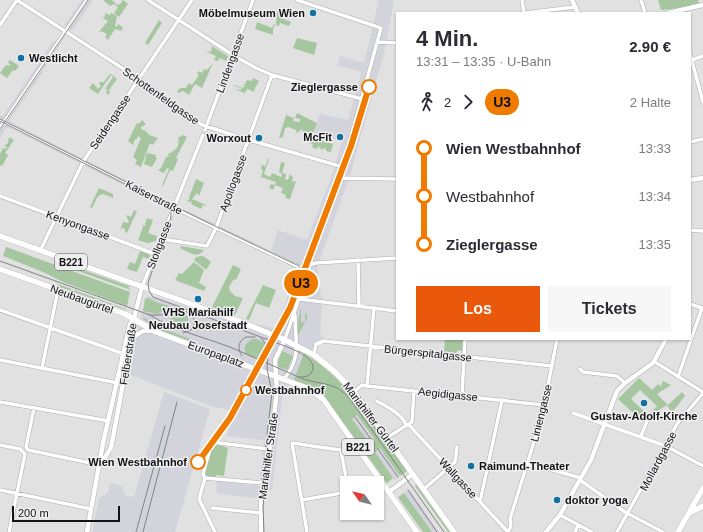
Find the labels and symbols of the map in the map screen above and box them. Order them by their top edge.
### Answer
place label: Möbelmuseum Wien [199,7,305,19]
marker: Möbelmuseum Wien [308,8,318,18]
street label: Lindengasse [214,32,246,94]
place label: Westlicht [29,52,78,64]
marker: Westlicht [16,53,26,63]
street label: Schottenfeldgasse [120,65,202,127]
marker: Zieglergasse [361,79,377,95]
place label: Zieglergasse [291,81,358,93]
street label: Seidengasse [87,92,133,152]
place label: McFit [303,131,332,143]
place label: Worxout [207,132,251,144]
marker: McFit [335,132,345,142]
marker: Worxout [254,133,264,143]
street label: Apollogasse [217,153,249,213]
street label: Kaiserstraße [123,177,185,217]
street label: Kenyongasse [45,208,111,242]
street label: Stollgasse [144,219,174,271]
road number: B221 [55,254,87,270]
line badge: U3 [283,270,319,296]
street label: Neubaugürtel [49,282,115,316]
marker: VHS Mariahilf Neubau Josefstadt [193,294,203,304]
place label: VHS Mariahilf Neubau Josefstadt [149,306,248,331]
street label: Felberstraße [117,322,139,386]
street label: Europaplatz [186,338,246,370]
street label: Bürgerspitalgasse [384,342,472,364]
street label: Mariahilfer Gürtel [341,380,401,454]
street label: Liniengasse [528,383,554,443]
marker: Westbahnhof [240,384,252,396]
place label: Westbahnhof [255,384,325,396]
street label: Aegidigasse [418,385,478,403]
marker: Gustav-Adolf-Kirche [639,398,649,408]
place label: Gustav-Adolf-Kirche [591,410,697,422]
street label: Mariahilfer Straße [256,412,280,500]
street label: Mollardgasse [637,429,679,493]
road number: B221 [342,439,374,455]
marker: Wien Westbahnhof [190,454,206,470]
street label: Wallgasse [436,455,480,501]
place label: Wien Westbahnhof [88,456,187,468]
place label: Raimund-Theater [479,460,570,472]
marker: Raimund-Theater [466,461,476,471]
north arrow [340,476,384,520]
place label: doktor yoga [565,494,629,506]
marker: doktor yoga [552,495,562,505]
scale bar [12,504,120,523]

